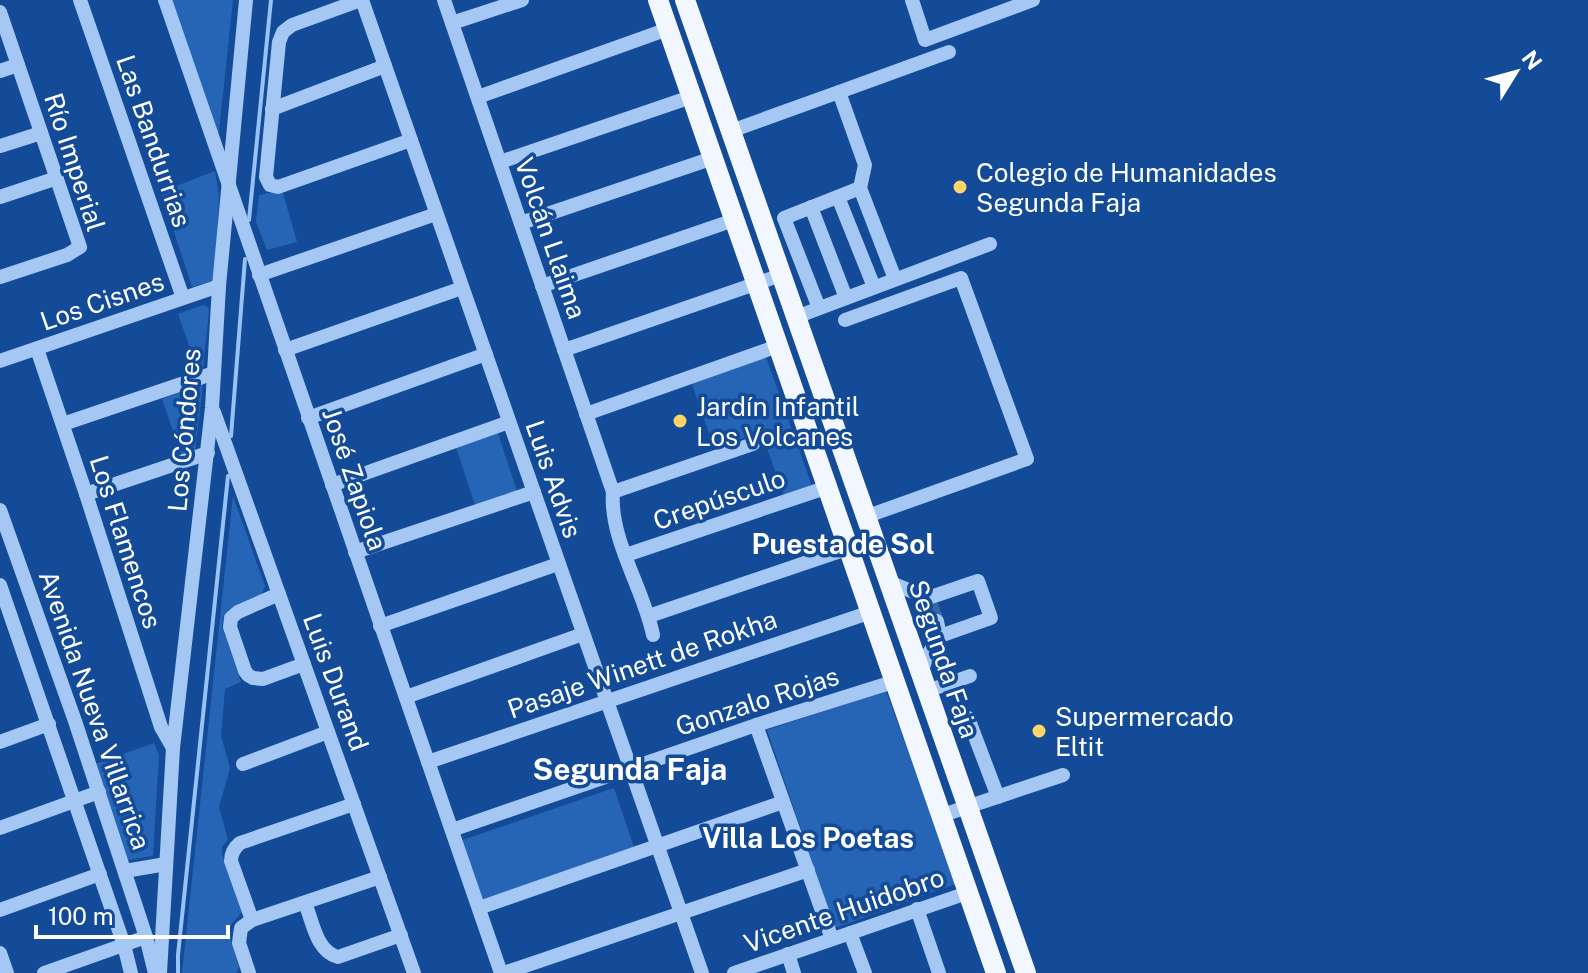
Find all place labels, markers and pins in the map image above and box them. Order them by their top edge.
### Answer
place label: Colegio de Humanidades Segunda Faja [976,157,1277,218]
marker: Colegio de Humanidades Segunda Faja [951,178,969,196]
place label: Jardín Infantil Los Volcanes [696,391,860,452]
marker: Jardín Infantil Los Volcanes [671,412,689,430]
place label: Supermercado Eltit [1055,701,1234,762]
marker: Supermercado Eltit [1030,722,1048,740]

